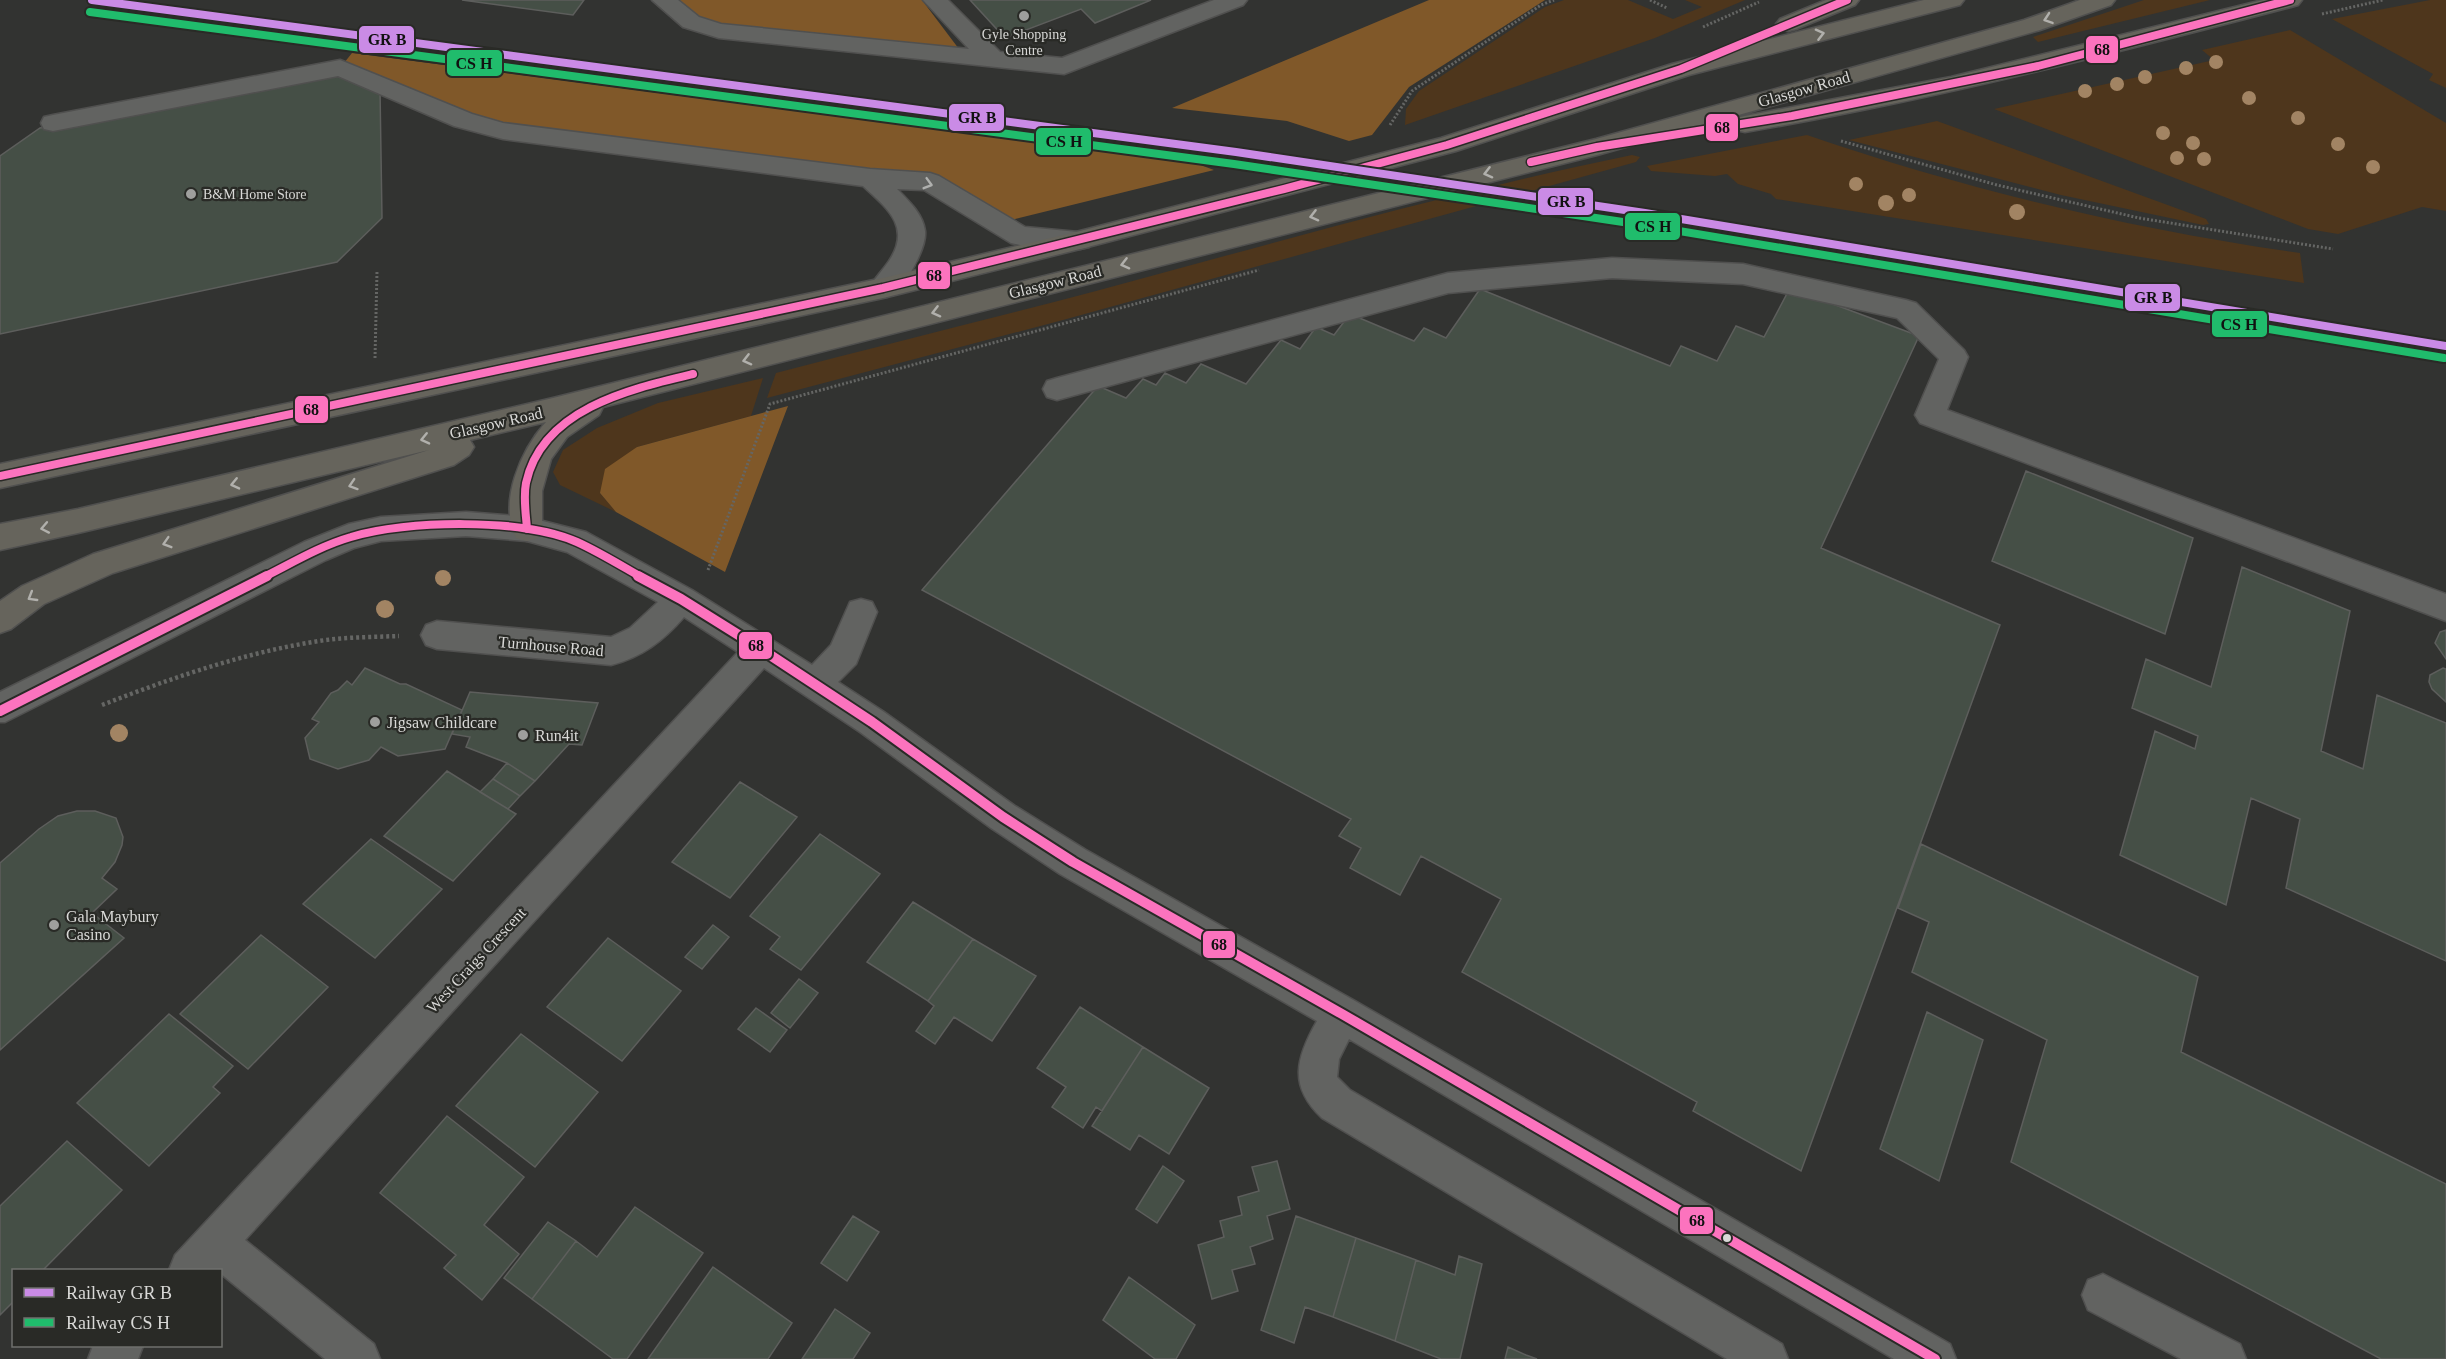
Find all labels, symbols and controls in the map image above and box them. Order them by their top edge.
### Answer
marker: Gyle Shopping Centre [1017,9,1031,23]
one-way arrow [2043,12,2054,25]
line badge: GR B [358,25,415,54]
place label: Gyle Shopping Centre [982,27,1066,58]
one-way arrow [1814,28,1824,41]
text: GR B [368,31,407,48]
line badge: 68 [2085,35,2119,64]
text: 68 [2094,41,2110,58]
line badge: CS H [446,49,503,77]
text: CS H [456,55,493,72]
street label: Glasgow Road [1756,68,1852,111]
line badge: GR B [948,103,1005,132]
text: GR B [958,109,997,126]
line badge: 68 [1705,113,1739,142]
text: 68 [1714,119,1730,136]
line badge: CS H [1035,127,1092,156]
text: CS H [1046,133,1083,150]
one-way arrow [1483,165,1493,178]
one-way arrow [922,177,933,189]
marker: B&M Home Store [184,187,198,201]
place label: B&M Home Store [203,187,306,202]
line badge: GR B [1537,187,1594,216]
text: GR B [1547,193,1586,210]
one-way arrow [1309,209,1319,222]
line badge: CS H [1624,212,1681,241]
text: CS H [1635,218,1672,235]
one-way arrow [1120,257,1130,270]
line badge: 68 [917,261,951,290]
street label: Glasgow Road [1007,262,1103,303]
text: 68 [926,267,942,284]
line badge: GR B [2124,283,2181,312]
text: GR B [2134,289,2173,306]
one-way arrow [931,305,941,318]
line badge: CS H [2211,310,2268,338]
text: CS H [2221,316,2258,333]
one-way arrow [742,353,752,366]
line badge: 68 [294,395,329,424]
text: 68 [303,401,319,418]
street label: Glasgow Road [448,404,544,443]
one-way arrow [420,432,430,445]
one-way arrow [230,477,240,490]
one-way arrow [348,478,359,491]
one-way arrow [40,521,50,534]
one-way arrow [162,536,173,548]
one-way arrow [28,590,38,602]
line badge: 68 [738,631,773,660]
street label: Turnhouse Road [498,633,604,659]
text: 68 [748,637,764,654]
place label: Jigsaw Childcare [387,714,497,732]
marker: Jigsaw Childcare [368,715,382,729]
place label: Run4it [535,727,579,744]
marker: Run4it [516,728,530,742]
street label: West Craigs Crescent [423,904,530,1017]
place label: Gala Maybury Casino [66,908,159,943]
marker: Gala Maybury Casino [47,918,61,932]
line badge: 68 [1202,930,1236,959]
text: 68 [1211,936,1227,953]
line badge: 68 [1679,1206,1714,1235]
text: 68 [1689,1212,1705,1229]
unlabelled marker [1721,1232,1733,1244]
legend [12,1269,222,1347]
text: Railway GR B [66,1283,172,1303]
text: Railway CS H [66,1313,170,1333]

